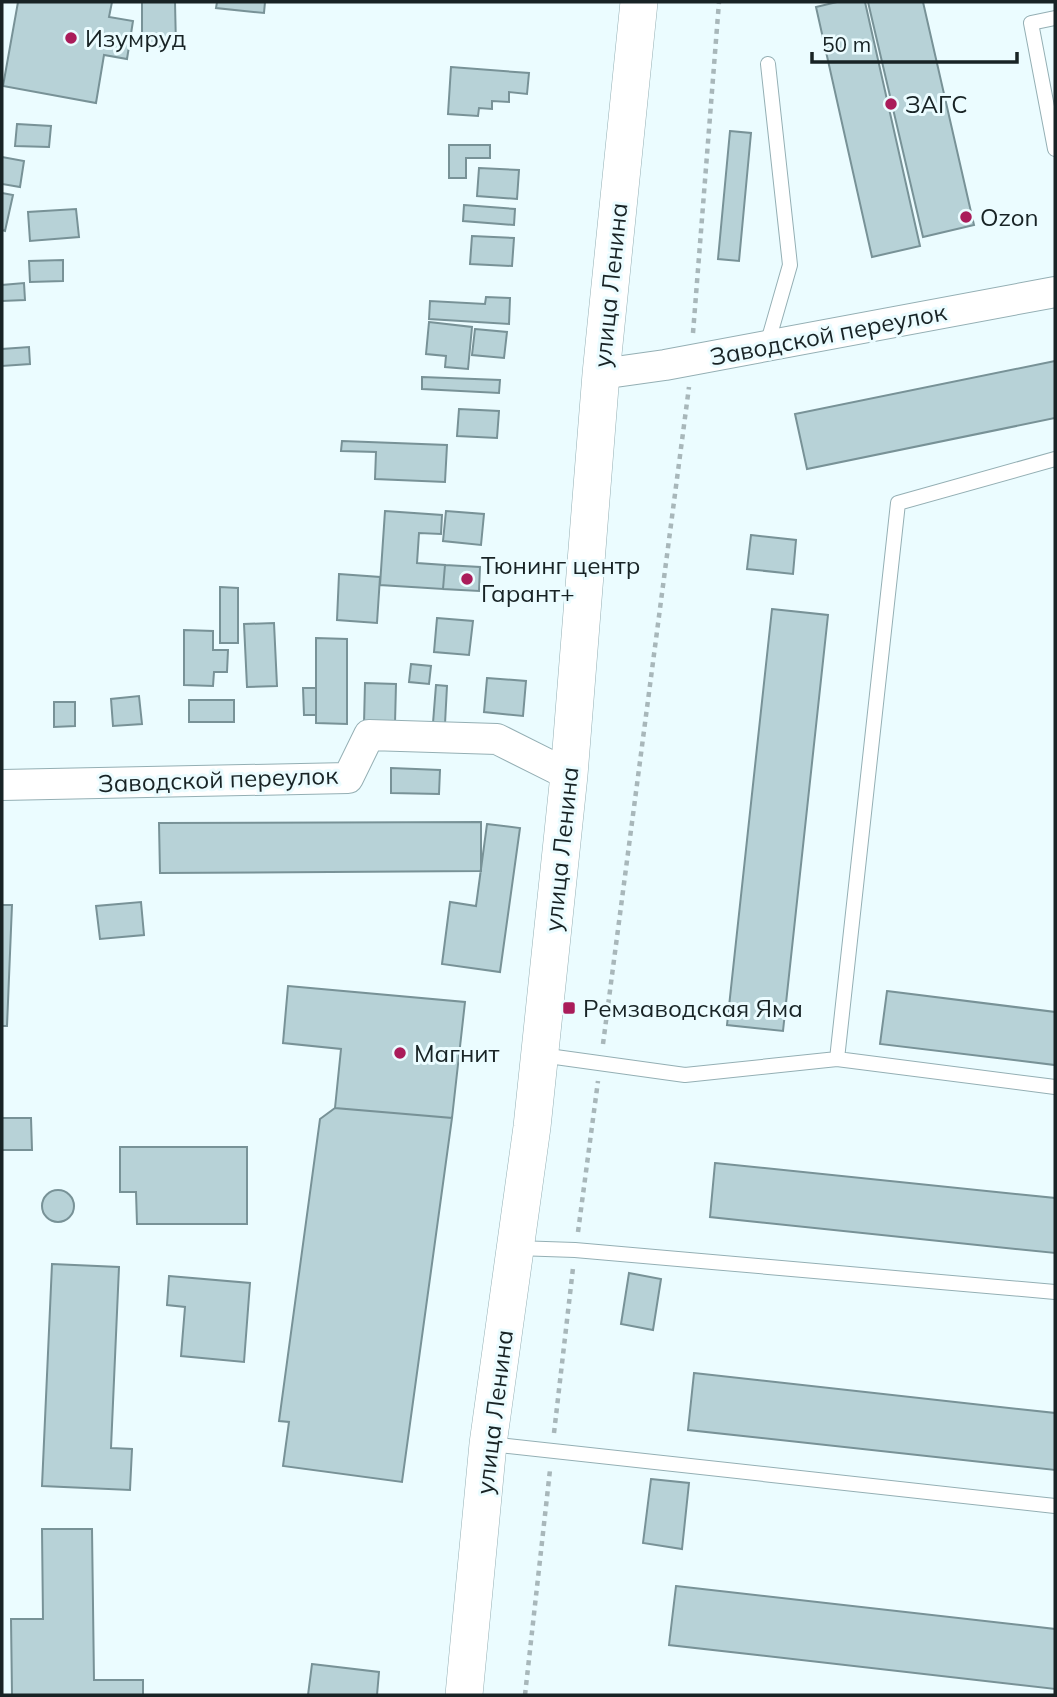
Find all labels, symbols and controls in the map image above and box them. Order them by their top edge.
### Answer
scale bar [812,21,1017,65]
place label: Изумруд [85,23,186,53]
marker: Изумруд [63,30,79,46]
text: 50 m [822,31,871,57]
place label: ЗАГС [905,89,968,119]
marker: ЗАГС [883,96,899,112]
street label: улица Ленина [586,201,634,369]
place label: Ozon [980,202,1039,232]
marker: Ozon [958,209,974,225]
street label: Заводской переулок [707,296,949,372]
place label: Тюнинг центр Гарант+ [481,550,640,608]
marker: Тюнинг центр Гарант+ [459,571,475,587]
street label: Заводской переулок [97,760,339,798]
street label: улица Ленина [537,765,585,933]
place label: Ремзаводская Яма [583,993,803,1023]
marker: Ремзаводская Яма [561,1000,577,1016]
place label: Магнит [414,1038,500,1068]
marker: Магнит [392,1045,408,1061]
street label: улица Ленина [469,1328,519,1496]

